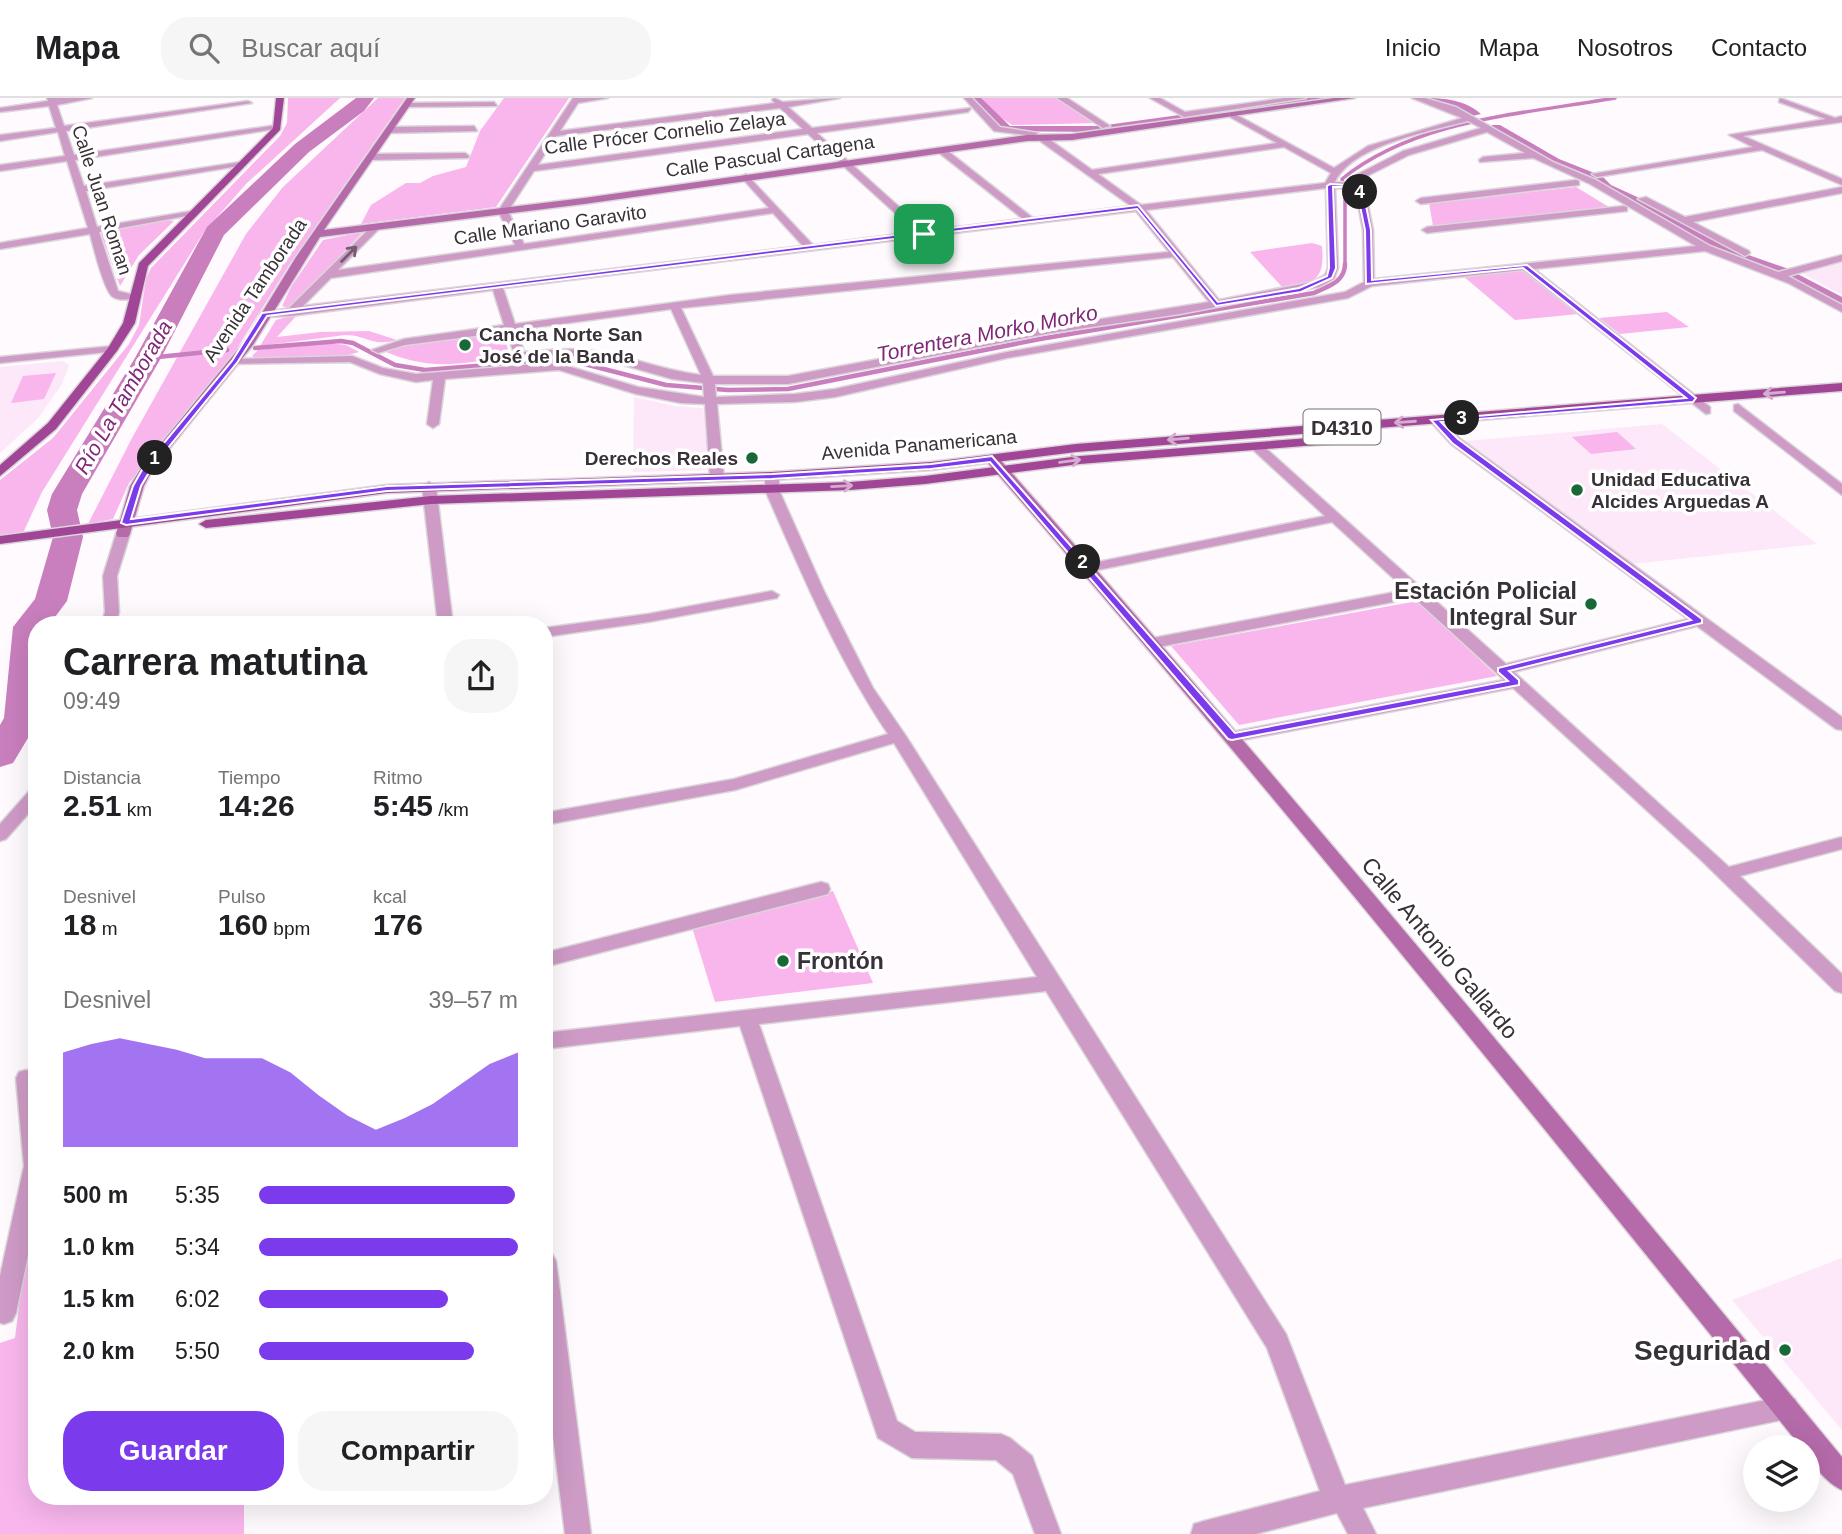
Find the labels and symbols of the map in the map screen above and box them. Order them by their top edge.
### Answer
street label: Calle Prócer Cornelio Zelaya [543,108,787,158]
street label: Calle Juan Roman [68,122,136,278]
street label: Calle Pascual Cartagena [664,131,876,181]
pin: 4 [1342,174,1378,210]
street label: Calle Mariano Garavito [452,201,648,249]
pin [894,204,954,264]
street label: Avenida Tamborada [199,214,311,366]
one-way arrow [341,246,358,263]
water label: Torrentera Morko Morko [875,300,1100,366]
water label: Río La Tamborada [70,316,176,478]
place label: Cancha Norte San José de la Banda [479,324,643,367]
marker: Cancha Norte San José de la Banda [457,337,473,353]
one-way arrow [1763,387,1786,400]
pin: 3 [1444,400,1480,436]
road number: D4310 [1304,410,1380,444]
one-way arrow [1394,416,1417,429]
street label: Avenida Panamericana [820,426,1018,464]
one-way arrow [1168,433,1190,446]
pin: 1 [138,440,172,476]
place label: Derechos Reales [585,448,738,469]
marker: Derechos Reales [744,450,760,466]
one-way arrow [1058,455,1081,468]
place label: Unidad Educativa Alcides Arguedas A [1591,469,1769,512]
one-way arrow [831,480,854,493]
marker: Unidad Educativa Alcides Arguedas A [1569,482,1585,498]
pin: 2 [1066,545,1100,580]
place label: Estación Policial Integral Sur [1394,578,1577,630]
marker: Estación Policial Integral Sur [1583,596,1599,612]
street label: Calle Antonio Gallardo [1356,852,1524,1044]
place label: Frontón [797,948,884,974]
marker: Frontón [775,953,791,969]
place label: Seguridad [1634,1335,1771,1366]
marker: Seguridad [1777,1342,1793,1358]

